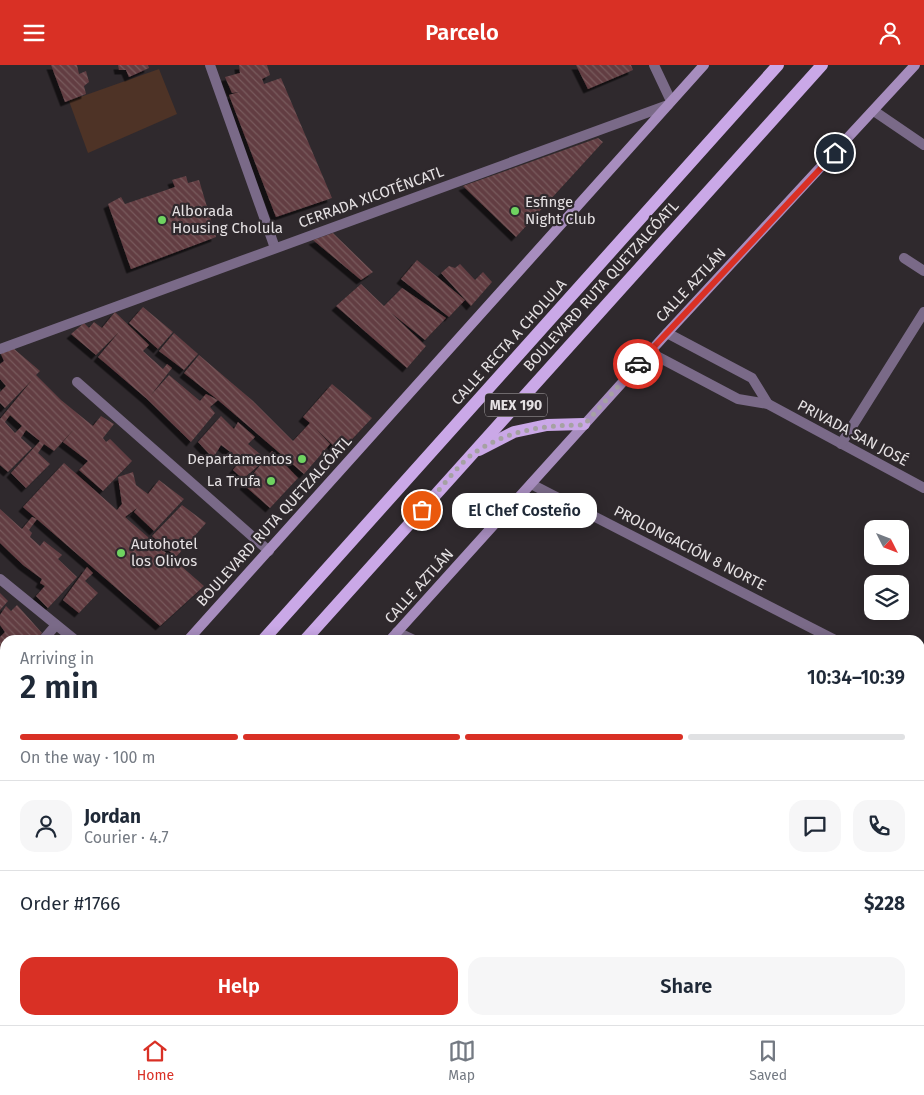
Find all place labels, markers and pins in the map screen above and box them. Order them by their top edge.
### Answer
pin [814,132,856,174]
place label: Esfinge Night Club [525,193,596,228]
place label: Alborada Housing Cholula [172,202,283,237]
marker: Esfinge Night Club [509,205,521,217]
marker: Alborada Housing Cholula [156,214,168,226]
place label: Departamentos [187,450,292,468]
marker: Departamentos [296,453,308,465]
place label: La Trufa [207,472,261,490]
marker: La Trufa [265,475,277,487]
pin [401,489,443,531]
callout: El Chef Costeño [452,493,597,527]
place label: Autohotel los Olivos [131,535,198,570]
marker: Autohotel los Olivos [115,547,127,559]

